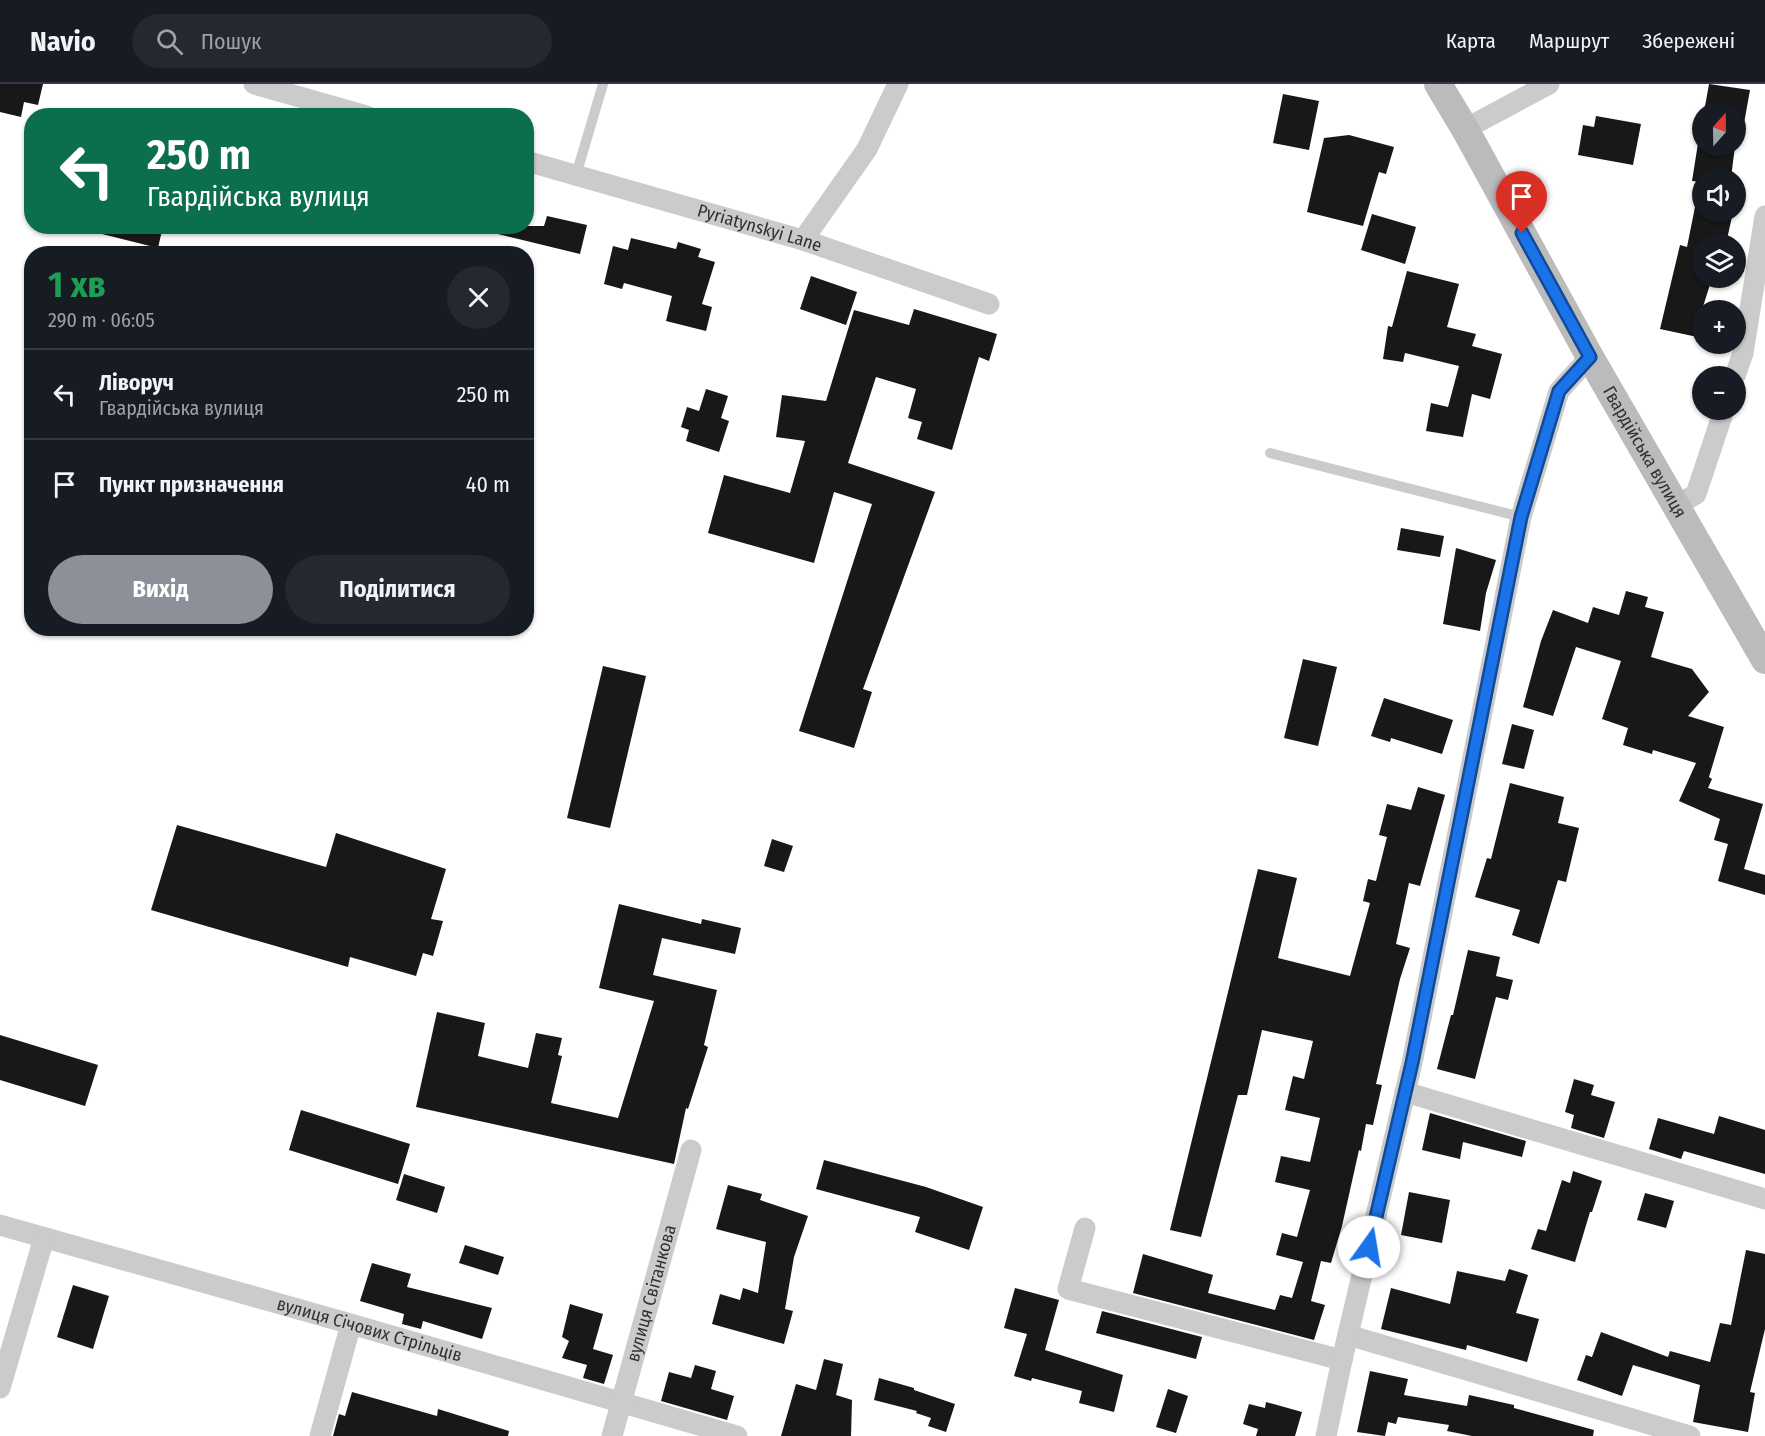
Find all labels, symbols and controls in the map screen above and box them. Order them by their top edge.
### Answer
search box [132,14,552,68]
text: Navio [30,25,96,58]
icon: search [153,25,186,58]
text: Пошук [201,28,261,55]
text: Карта [1446,28,1496,54]
text: Маршрут [1529,28,1609,54]
text: Збережені [1642,28,1735,54]
north arrow [1692,102,1746,156]
map controls [1692,102,1746,420]
text: 250 m [147,130,251,180]
icon: left [48,132,126,210]
button: sound [1692,168,1746,222]
pin [1496,171,1547,233]
icon: arrive [1505,180,1538,213]
text: Гвардійська вулиця [147,181,370,213]
street label: Pyriatynskyi Lane [695,199,825,257]
button: layers [1692,234,1746,288]
text: 1 хв [48,263,106,307]
button: close [447,266,510,329]
button: + [1692,300,1746,354]
text: 290 m · 06:05 [48,308,155,332]
button: − [1692,366,1746,420]
text: Ліворуч [99,369,174,396]
icon: left [48,378,81,411]
text: 250 m [457,381,510,408]
street label: Гвардійська вулиця [1598,382,1691,522]
text: Гвардійська вулиця [99,396,264,420]
icon: arrive [48,468,81,501]
text: Пункт призначення [99,471,284,498]
text: 40 m [466,471,510,498]
button: Вихід [48,555,273,624]
button: Поділитися [285,555,510,624]
position arrow [1337,1215,1401,1279]
street label: вулиця Світанкова [622,1222,681,1364]
street label: вулиця Січових Стрільців [274,1293,465,1367]

